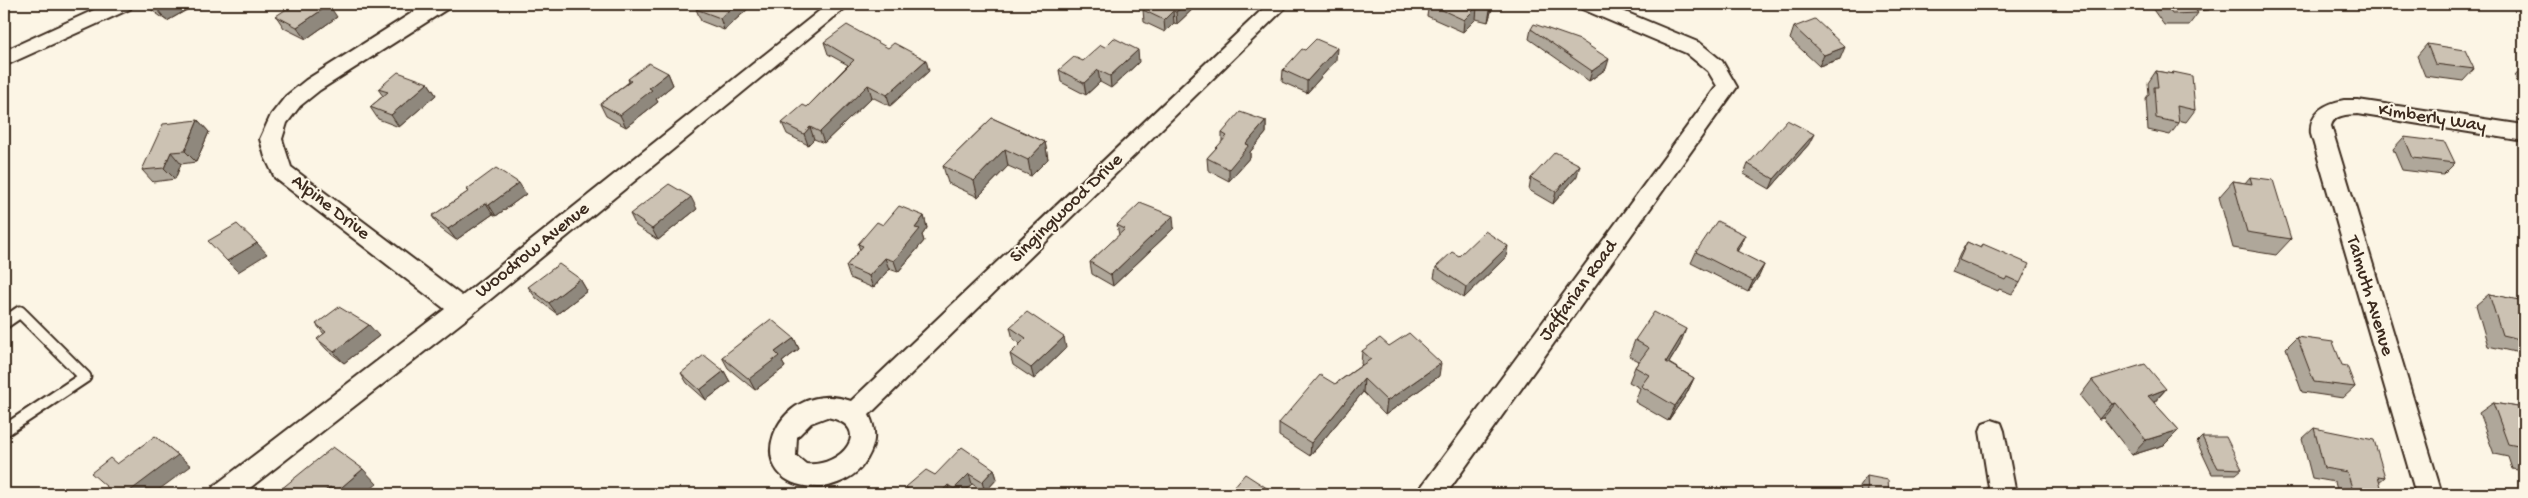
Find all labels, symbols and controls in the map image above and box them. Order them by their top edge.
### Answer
street label: Kimberly Way [2377,99,2488,139]
street label: Singingwood Drive [1006,149,1128,269]
street label: Alpine Drive [286,170,374,246]
street label: Woodrow Avenue [471,198,595,304]
street label: Talmuth Avenue [2340,232,2398,359]
street label: Jaffarian Road [1535,235,1624,346]

